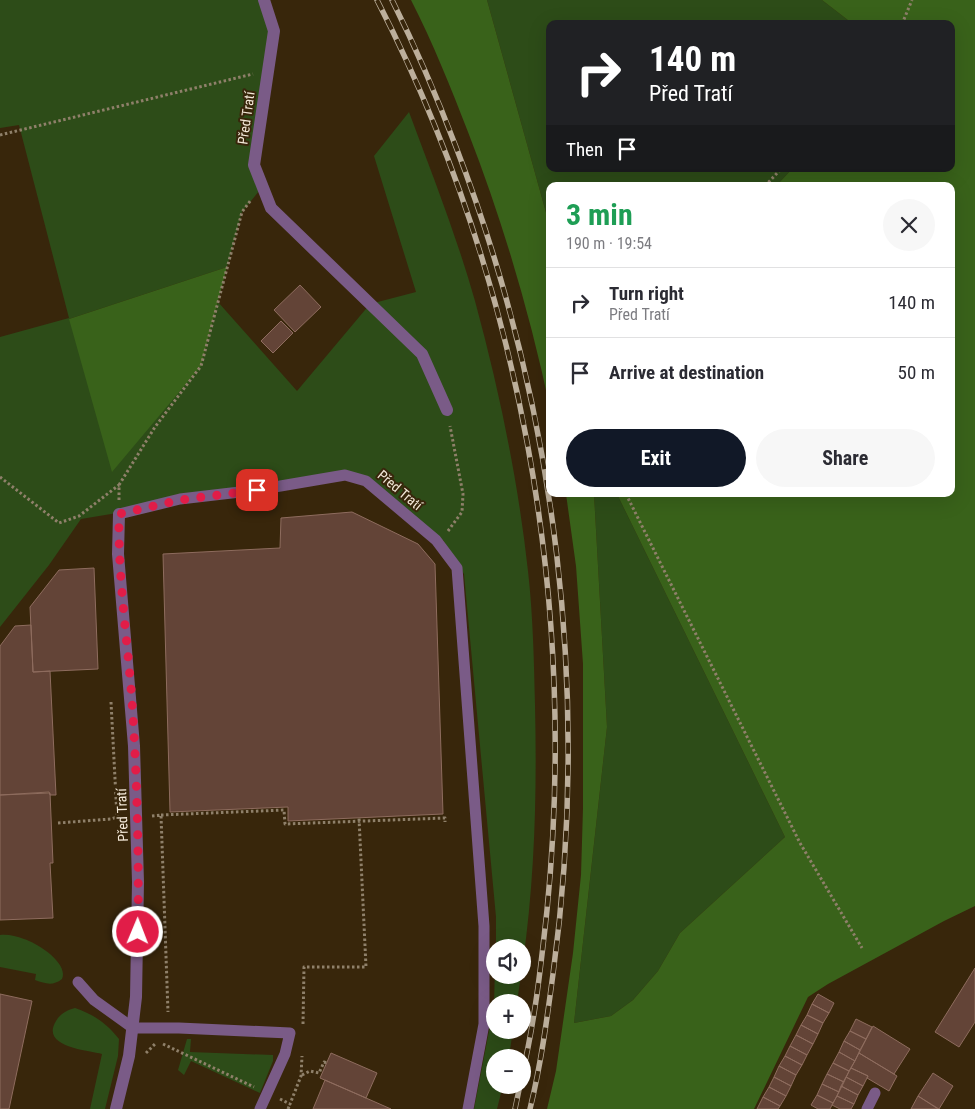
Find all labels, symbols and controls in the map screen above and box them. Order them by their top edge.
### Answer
text: 140 m [649,39,736,80]
icon: right [566,40,631,105]
text: Před Tratí [649,81,733,106]
street label: Před Tratí [234,90,258,145]
icon: arrive [613,135,641,163]
text: Then [566,138,603,161]
text: 3 min [566,197,633,232]
button: close [883,199,935,251]
text: 190 m · 19:54 [566,234,652,253]
text: Turn right [609,282,684,305]
icon: right [566,289,594,317]
text: 140 m [888,291,935,314]
text: Před Tratí [609,305,670,324]
icon: arrive [566,359,594,387]
text: Arrive at destination [609,361,764,384]
text: 50 m [898,361,935,384]
button: Exit [566,429,746,487]
button: Share [756,429,935,487]
street label: Před Tratí [374,467,426,514]
pin [236,469,278,511]
icon: arrive [243,476,271,504]
street label: Před Tratí [113,787,131,842]
position arrow [111,905,163,957]
map controls [486,939,531,1094]
button: sound [486,939,531,984]
button: + [486,994,531,1039]
button: − [486,1049,531,1094]

